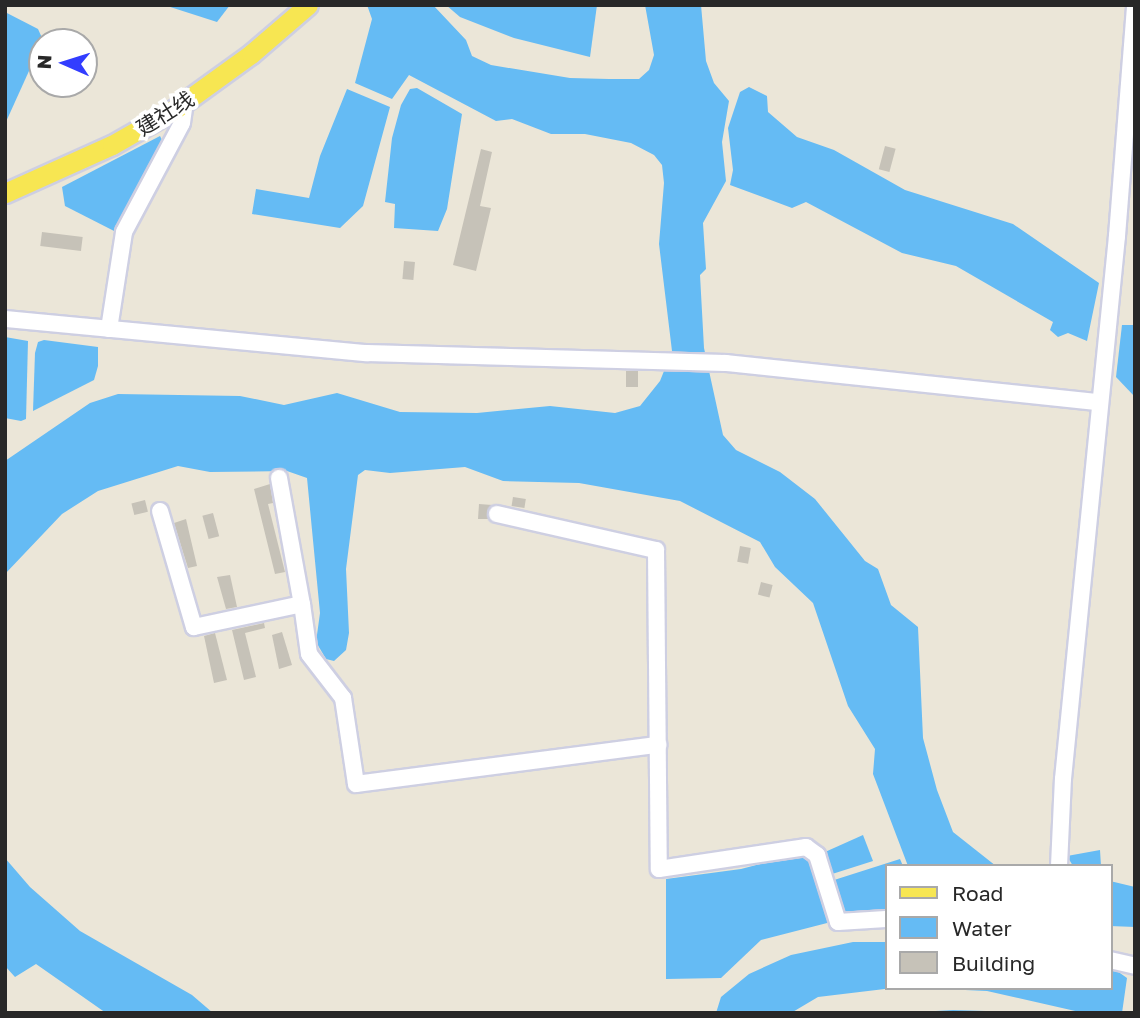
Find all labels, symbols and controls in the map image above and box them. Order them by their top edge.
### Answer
north arrow [28,28,98,98]
text: N [32,54,55,70]
street label: 建社线 [132,86,198,140]
legend [884,864,1112,990]
text: Road [952,880,1003,906]
text: Water [952,915,1012,941]
text: Building [952,950,1035,976]

